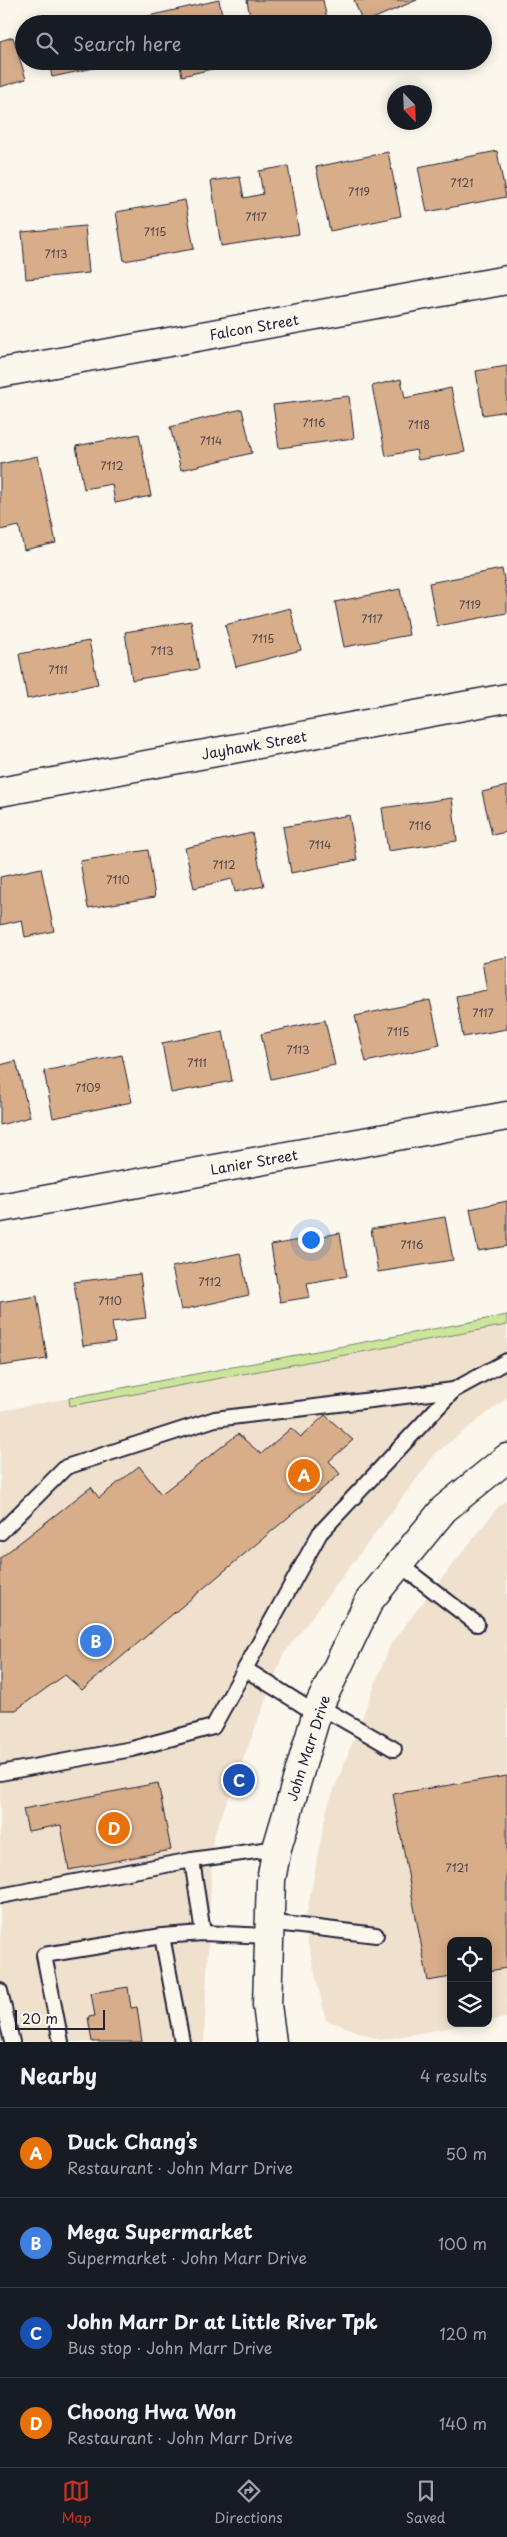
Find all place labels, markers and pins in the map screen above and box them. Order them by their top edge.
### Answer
pin: A [288,1456,320,1494]
pin: B [80,1622,112,1660]
pin: C [223,1761,255,1799]
pin: D [98,1809,130,1847]

